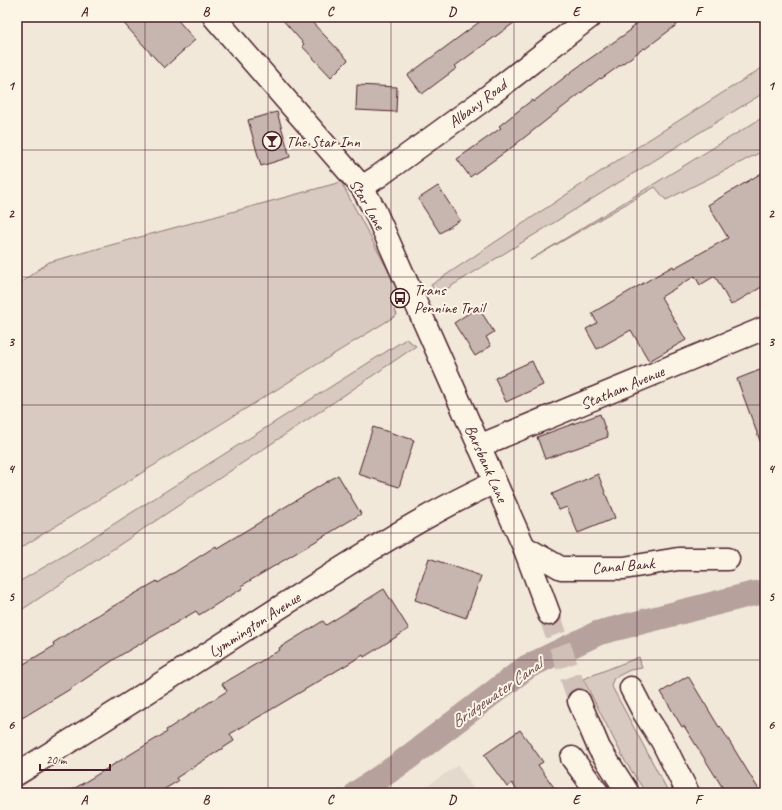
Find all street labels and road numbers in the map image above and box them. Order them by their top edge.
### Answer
street label: Albany Road [444,74,513,132]
street label: Star Lane [345,175,391,235]
street label: Statham Avenue [577,361,669,415]
street label: Barsbank Lane [460,422,513,507]
street label: Canal Bank [591,553,656,579]
street label: Lymmington Avenue [205,587,306,662]

